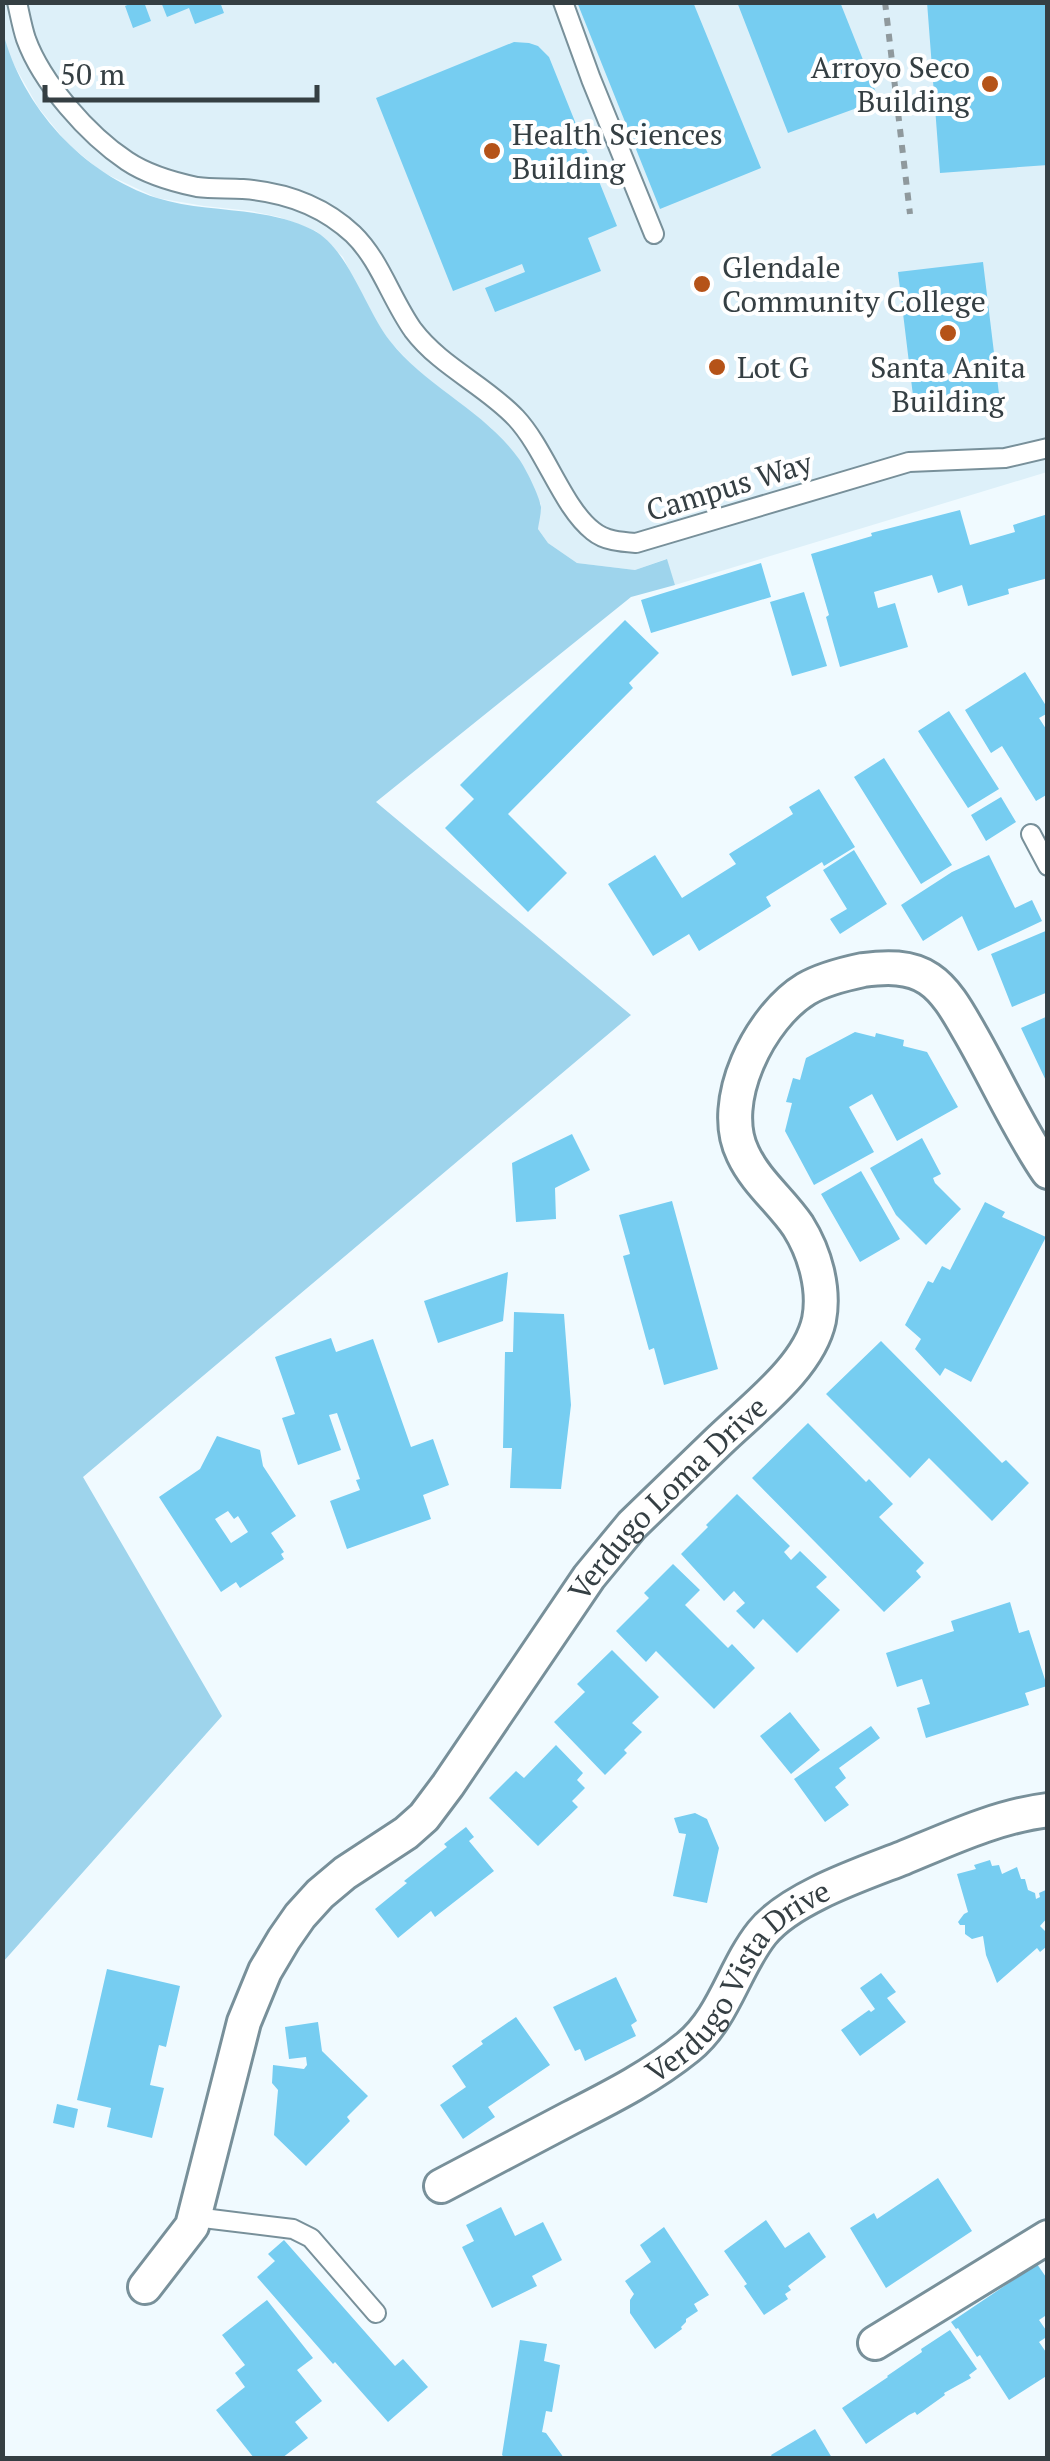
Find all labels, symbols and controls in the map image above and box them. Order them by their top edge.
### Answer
scale bar [45,40,318,102]
place label: Arroyo Seco Building [811,47,971,121]
text: 50 m [60,54,125,94]
marker: Arroyo Seco Building [979,73,1001,95]
place label: Health Sciences Building [512,114,723,188]
marker: Health Sciences Building [481,140,503,162]
place label: Glendale Community College [722,247,986,321]
marker: Glendale Community College [691,273,713,295]
marker: Santa Anita Building [937,322,959,344]
place label: Lot G [737,347,809,387]
place label: Santa Anita Building [870,347,1026,421]
marker: Lot G [706,356,728,378]
street label: Campus Way [641,442,818,530]
street label: Verdugo Loma Drive [559,1387,776,1608]
street label: Verdugo Vista Drive [638,1870,836,2092]

